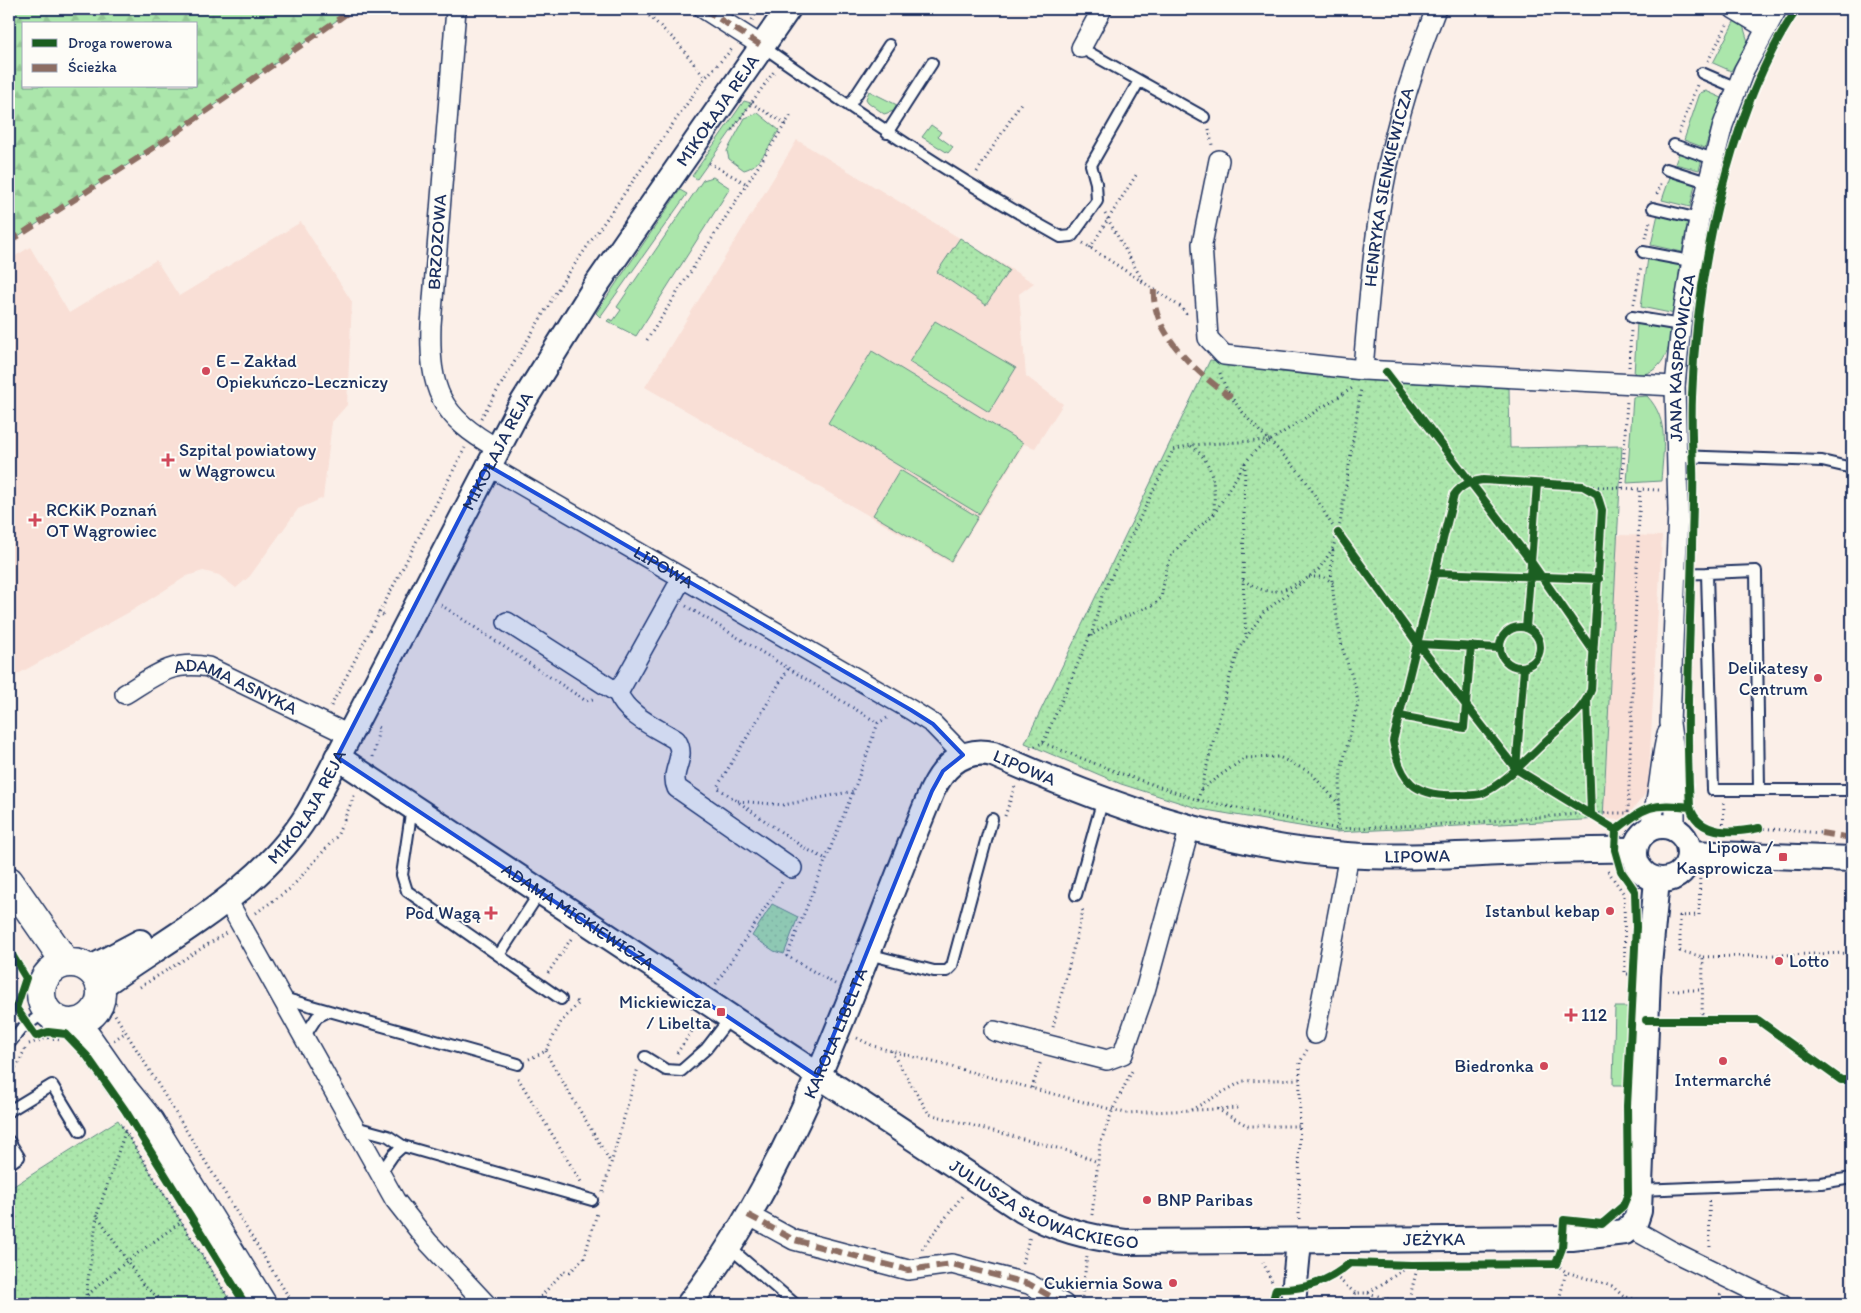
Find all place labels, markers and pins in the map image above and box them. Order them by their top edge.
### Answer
place label: E – Zakład Opiekuńczo-Leczniczy [216,350,389,393]
marker: E – Zakład Opiekuńczo-Leczniczy [200,365,212,377]
place label: Szpital powiatowy w Wągrowcu [179,439,317,482]
marker: Szpital powiatowy w Wągrowcu [161,453,175,467]
place label: RCKiK Poznań OT Wągrowiec [46,499,157,542]
marker: RCKiK Poznań OT Wągrowiec [28,513,42,527]
place label: Delikatesy Centrum [1727,657,1809,700]
marker: Delikatesy Centrum [1812,672,1824,684]
place label: Lipowa / Kasprowicza [1676,836,1774,879]
marker: Lipowa / Kasprowicza [1777,851,1789,863]
place label: Istanbul kebap [1485,900,1600,922]
place label: Pod Wagą [405,902,482,924]
marker: Istanbul kebap [1604,905,1616,917]
marker: Pod Wagą [485,907,497,919]
place label: Lotto [1789,950,1829,972]
marker: Lotto [1773,955,1785,967]
place label: Mickiewicza / Libelta [619,991,712,1034]
place label: 112 [1581,1004,1608,1026]
marker: Mickiewicza / Libelta [715,1006,727,1018]
marker: 112 [1565,1009,1577,1021]
place label: Biedronka [1454,1055,1535,1077]
marker: Intermarché [1717,1055,1729,1067]
marker: Biedronka [1538,1060,1550,1072]
place label: Intermarché [1675,1069,1771,1091]
place label: BNP Paribas [1157,1189,1253,1211]
marker: BNP Paribas [1141,1194,1153,1206]
place label: Cukiernia Sowa [1044,1272,1164,1294]
marker: Cukiernia Sowa [1167,1277,1179,1289]

